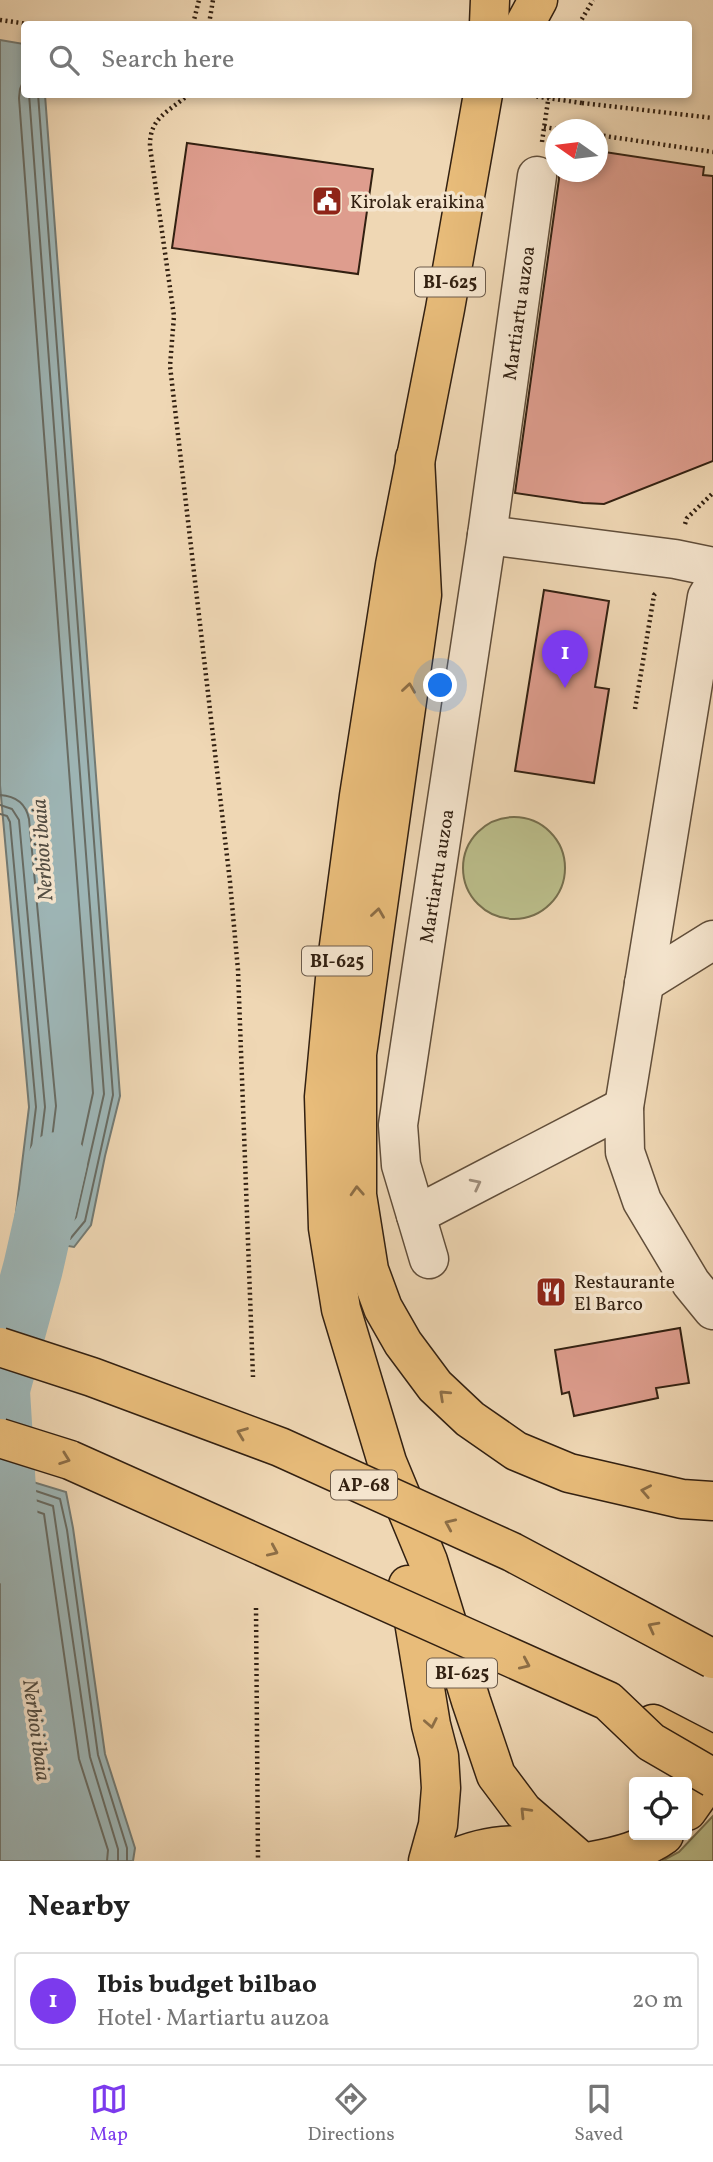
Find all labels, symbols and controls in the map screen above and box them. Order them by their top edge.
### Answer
search box [21,21,692,98]
icon: search [45,41,83,79]
text: Search here [101,42,234,78]
north arrow [545,119,608,182]
public building icon: Kirolak eraikina [310,184,344,218]
place label: Kirolak eraikina [350,190,485,216]
street label: Martiartu auzoa [498,244,542,382]
road number: BI-625 [415,268,485,296]
pin: 1 [542,630,588,688]
your location [423,668,457,702]
one-way arrow [402,682,417,694]
water label: Nerbioi ibaia [25,798,62,902]
street label: Martiartu auzoa [415,807,461,945]
one-way arrow [370,907,385,919]
road number: BI-625 [302,946,372,976]
one-way arrow [469,1179,481,1192]
one-way arrow [350,1185,365,1196]
place label: Restaurante El Barco [574,1270,675,1318]
restaurant icon: Restaurante El Barco [534,1275,568,1309]
one-way arrow [439,1390,452,1403]
one-way arrow [236,1427,248,1441]
one-way arrow [58,1451,70,1465]
road number: AP-68 [331,1470,397,1500]
one-way arrow [640,1485,652,1500]
one-way arrow [445,1518,457,1532]
one-way arrow [266,1543,278,1557]
one-way arrow [647,1622,660,1636]
one-way arrow [518,1656,530,1670]
road number: BI-625 [427,1658,497,1688]
water label: Nerbioi ibaia [14,1677,57,1783]
one-way arrow [423,1717,438,1729]
map controls [629,1777,692,1840]
button: locate [629,1777,692,1840]
one-way arrow [521,1807,534,1820]
text: Nearby [28,1886,130,1928]
text: Ibis budget bilbao [97,1967,317,2003]
text: 1 [48,1985,58,2017]
text: 20 m [632,1985,683,2017]
text: Hotel · Martiartu auzoa [97,2003,330,2035]
tab: Map [90,2080,128,2148]
tab: Directions [308,2080,395,2148]
tab: Saved [574,2080,623,2148]

